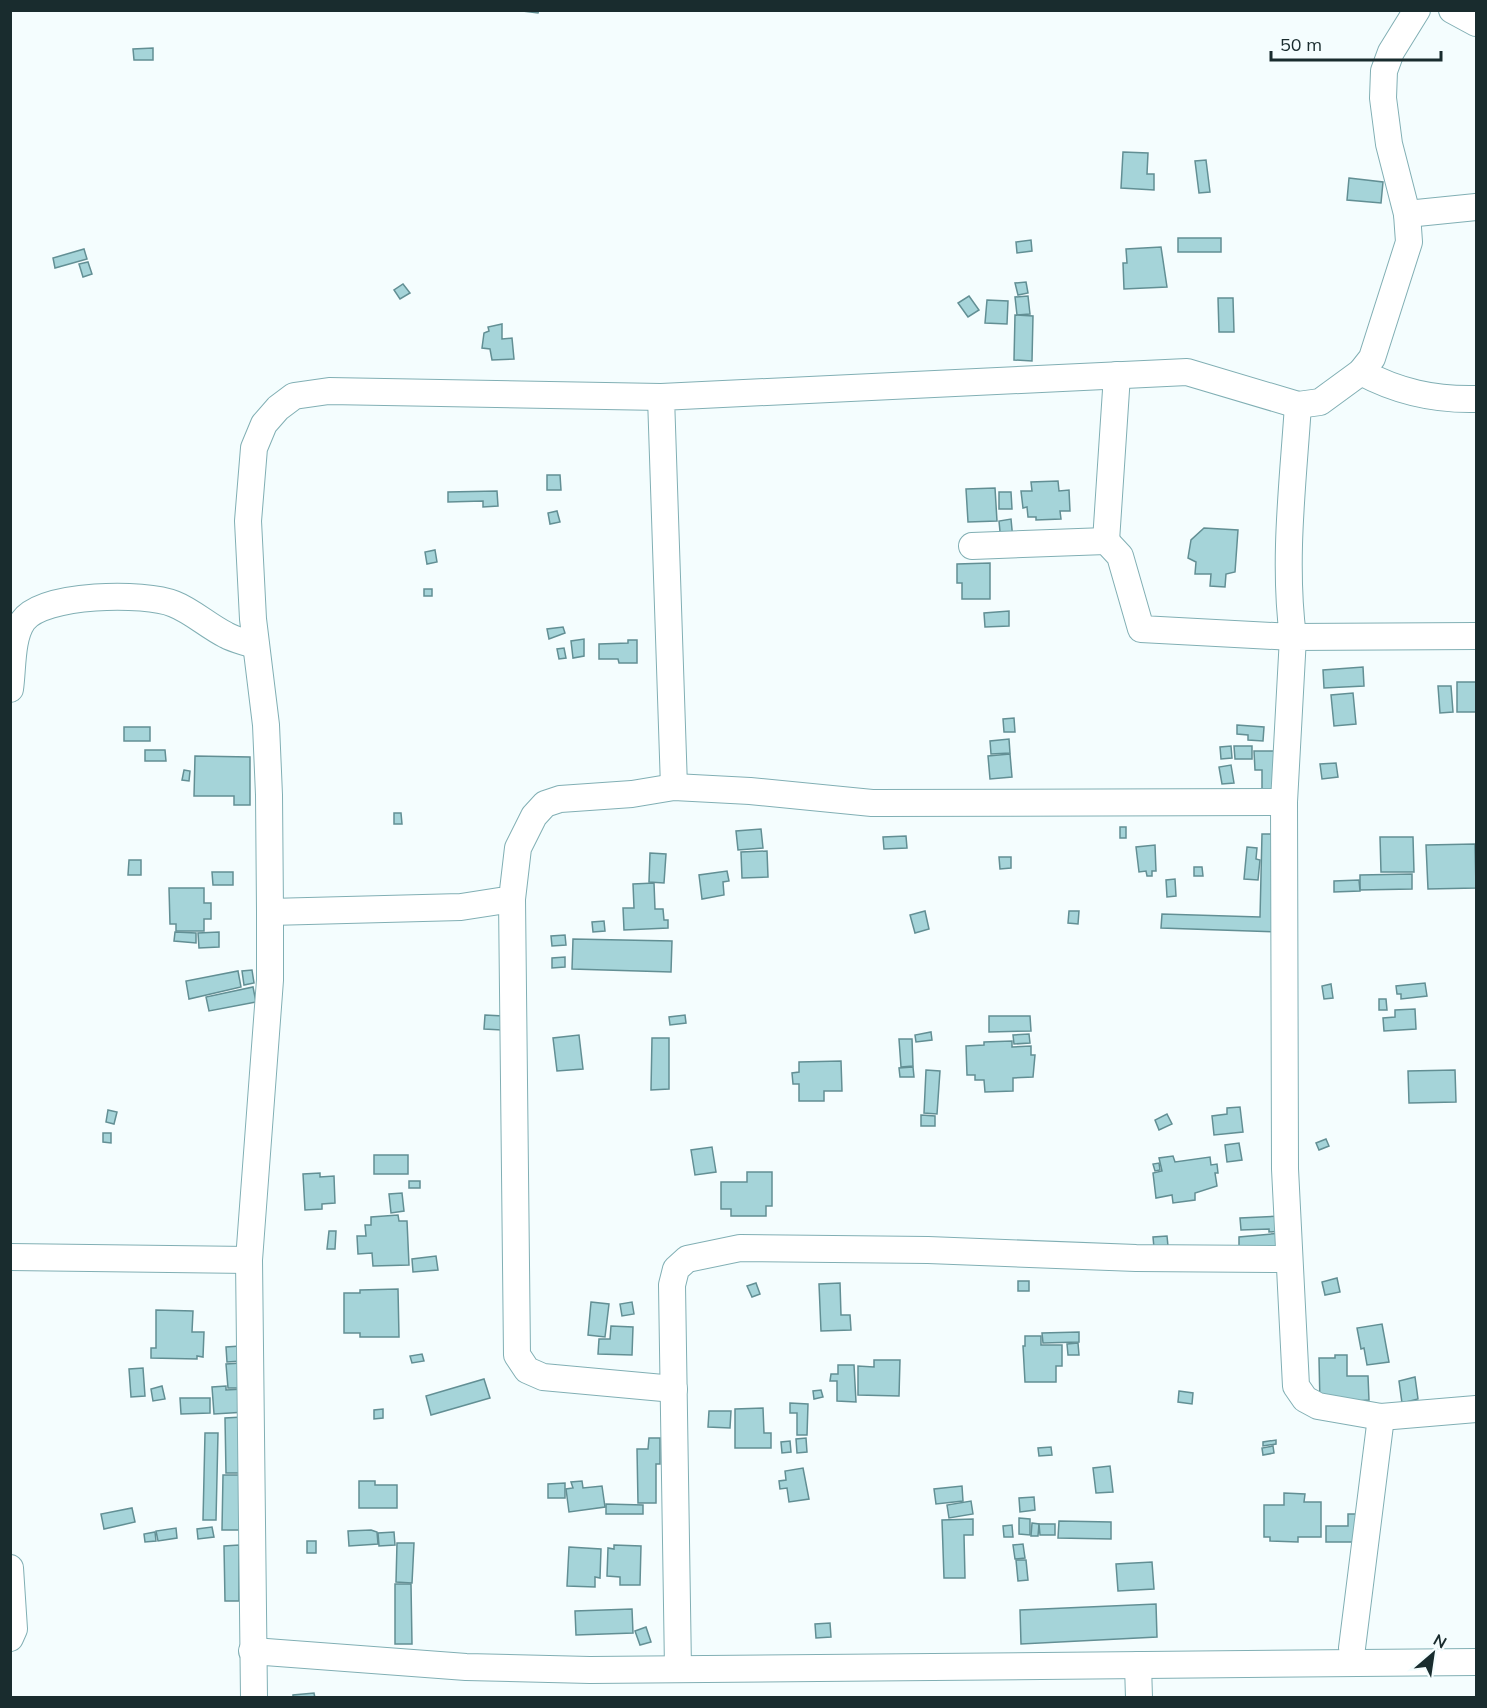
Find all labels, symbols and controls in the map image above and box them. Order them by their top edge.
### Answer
scale bar [1271,24,1440,62]
text: 50 m [1280,33,1322,56]
north arrow [1403,1624,1463,1684]
text: N [1430,1629,1450,1653]

